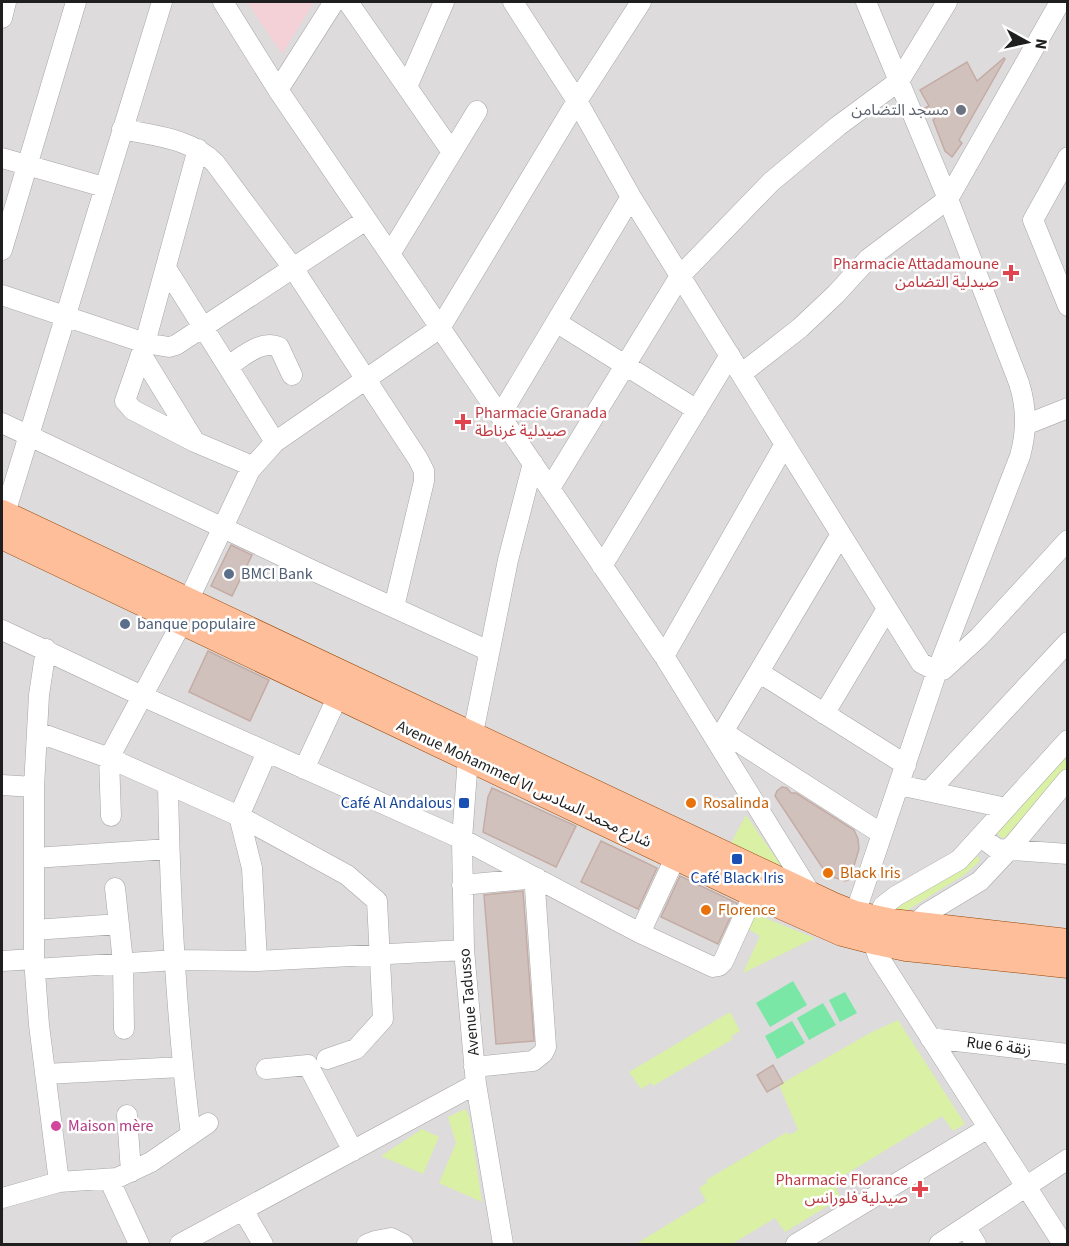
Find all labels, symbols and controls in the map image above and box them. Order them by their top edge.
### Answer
north arrow [997,12,1057,72]
text: N [1029,37,1052,51]
place label: مسجد التضامن [851,99,949,121]
marker: مسجد التضامن [954,103,968,117]
place label: Pharmacie Attadamoune صيدلية التضامن [833,253,999,293]
marker: Pharmacie Attadamoune صيدلية التضامن [1004,266,1018,280]
place label: Pharmacie Granada صيدلية غرناطة [475,402,607,442]
marker: Pharmacie Granada صيدلية غرناطة [456,415,470,429]
place label: BMCI Bank [241,563,313,585]
marker: BMCI Bank [222,567,236,581]
place label: banque populaire [137,613,256,635]
marker: banque populaire [118,617,132,631]
street label: Avenue Mohammed VI شارع محمد السادس [393,715,655,854]
place label: Café Al Andalous [341,792,452,814]
place label: Rosalinda [703,792,769,814]
marker: Café Al Andalous [457,796,471,810]
marker: Rosalinda [684,796,698,810]
marker: Café Black Iris [730,852,744,866]
place label: Black Iris [840,862,901,884]
marker: Black Iris [821,866,835,880]
place label: Café Black Iris [690,867,784,889]
place label: Florence [718,899,776,921]
marker: Florence [699,903,713,917]
street label: Avenue Tadusso [453,947,485,1057]
street label: Rue 6 زنقة [965,1031,1033,1061]
place label: Maison mère [68,1115,154,1137]
marker: Maison mère [49,1119,63,1133]
place label: Pharmacie Florance صيدلية فلورانس [775,1169,908,1209]
marker: Pharmacie Florance صيدلية فلورانس [913,1182,927,1196]

